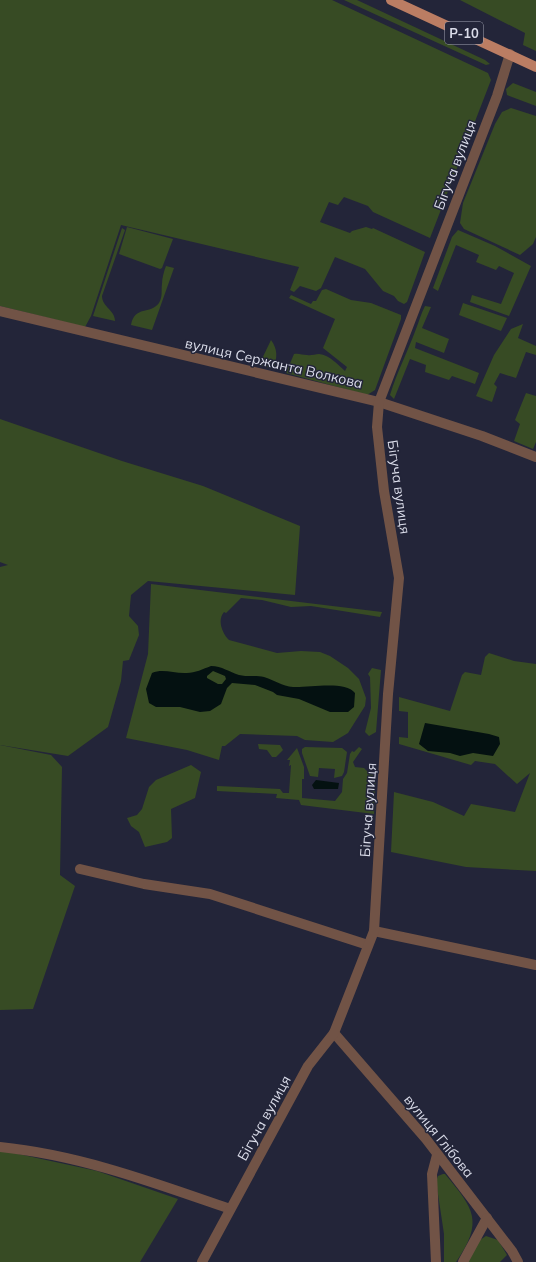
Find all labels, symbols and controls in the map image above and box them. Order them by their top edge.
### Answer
road number: Р-10 [445,22,483,44]
street label: Бігуча вулиця [430,118,480,212]
street label: вулиця Сержанта Волкова [183,334,365,392]
street label: Бігуча вулиця [384,439,414,535]
street label: Бігуча вулиця [356,762,380,858]
street label: Бігуча вулиця [233,1072,295,1164]
street label: вулиця Глібова [400,1091,478,1181]

